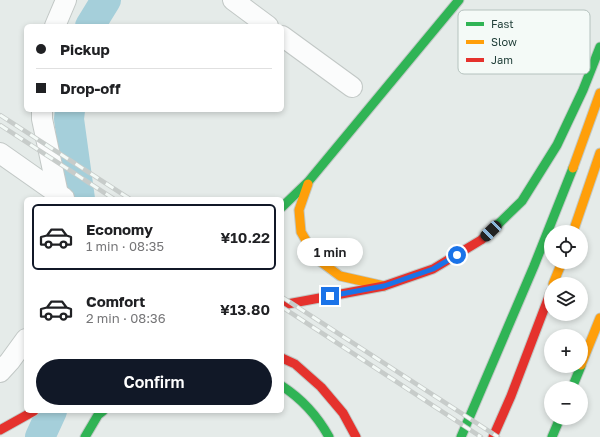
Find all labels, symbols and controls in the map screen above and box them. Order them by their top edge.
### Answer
legend [458,10,590,74]
text: Fast [491,17,514,30]
text: Slow [491,35,517,48]
text: Pickup [60,40,110,58]
text: Jam [491,53,513,66]
text: Drop-off [60,79,120,97]
car [478,218,504,244]
icon: car [38,219,74,255]
text: Economy [86,220,153,238]
map controls [544,225,588,425]
button: locate [544,225,588,269]
text: ¥10.22 [220,228,270,246]
text: 1 min · 08:35 [86,238,164,254]
callout: 1 min [297,238,363,266]
text: 1 min [314,244,346,260]
route start [448,246,466,264]
button: layers [544,277,588,321]
route end [321,287,339,305]
icon: car [38,291,74,327]
text: Comfort [86,292,145,310]
text: ¥13.80 [220,300,270,318]
text: 2 min · 08:36 [86,310,166,326]
button: + [544,329,588,373]
button: Confirm [36,359,272,405]
button: − [544,381,588,425]

